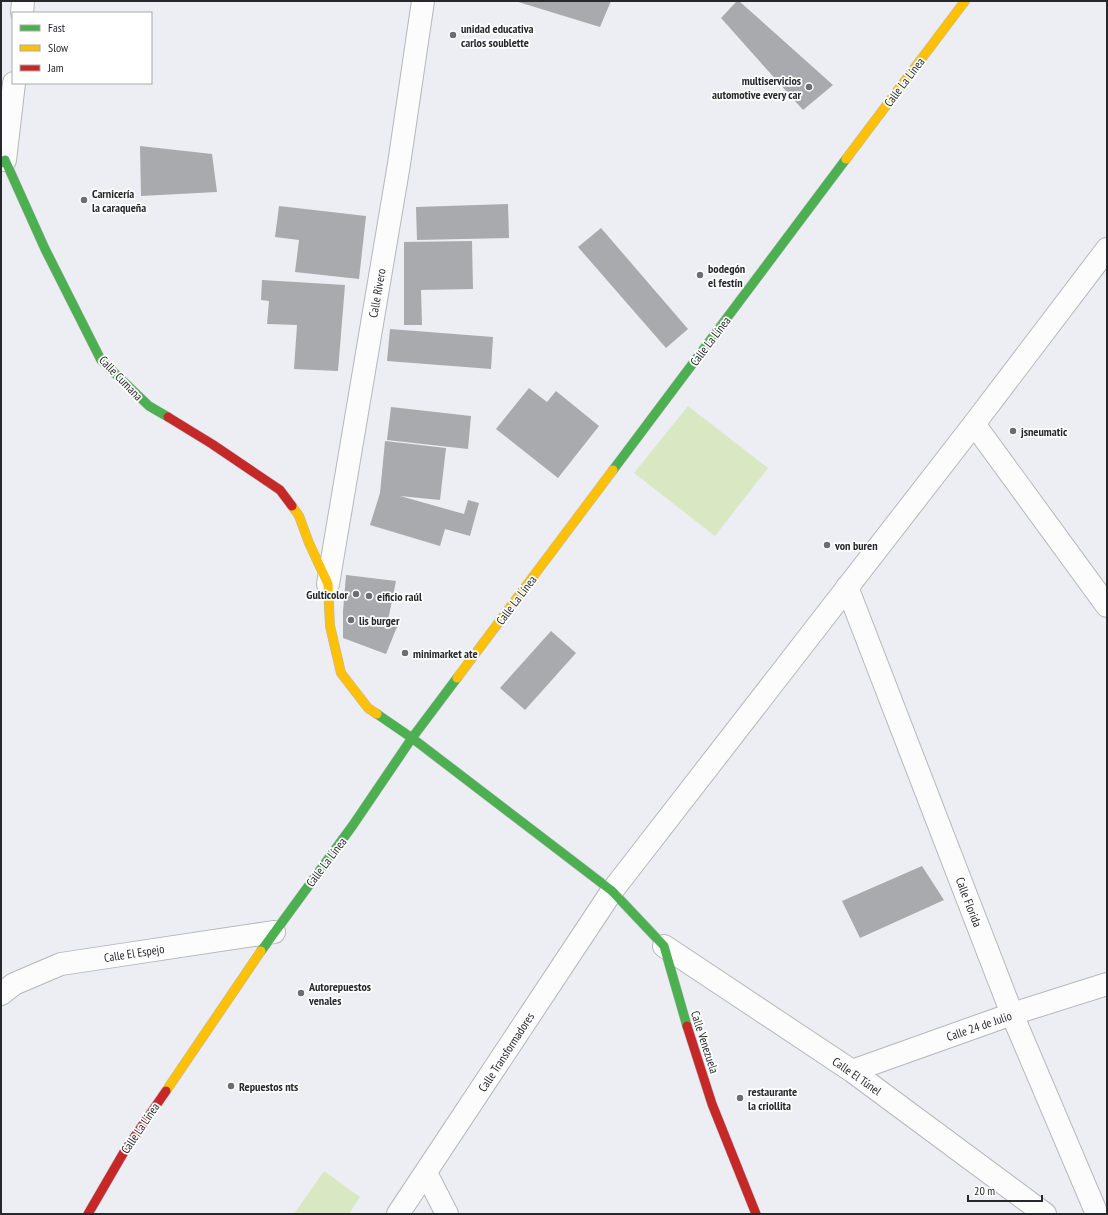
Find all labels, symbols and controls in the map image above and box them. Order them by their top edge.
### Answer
legend [12,12,152,84]
text: Fast [48,20,66,35]
place label: unidad educativa carlos soublette [461,21,534,50]
marker: unidad educativa carlos soublette [448,30,458,40]
text: Slow [48,40,69,55]
street label: Calle La Línea [881,54,928,110]
text: Jam [47,60,64,75]
place label: multiservicios automotive every car [712,73,801,102]
marker: multiservicios automotive every car [804,82,814,92]
place label: Carnicería la caraqueña [92,186,146,215]
marker: Carnicería la caraqueña [79,195,89,205]
place label: bodegón el festín [708,261,745,290]
street label: Calle Rivero [365,267,389,319]
marker: bodegón el festín [695,270,705,280]
street label: Calle La Línea [687,313,734,369]
street label: Calle Cumana [96,352,146,404]
place label: jsneumatic [1020,424,1068,439]
marker: jsneumatic [1008,426,1018,436]
place label: von buren [834,538,878,553]
marker: von buren [822,540,832,550]
street label: Calle La Línea [493,572,540,628]
place label: Gulticolor [306,587,348,602]
marker: Gulticolor [351,589,361,599]
place label: eificio raúl [377,589,422,604]
marker: eificio raúl [364,591,374,601]
place label: lis burger [359,613,400,628]
marker: lis burger [346,615,356,625]
place label: minimarket ate [413,646,478,661]
marker: minimarket ate [400,648,410,658]
street label: Calle La Línea [303,834,350,890]
street label: Calle Florida [953,875,985,929]
street label: Calle El Espejo [103,941,165,965]
place label: Autorepuestos venales [308,979,371,1008]
marker: Autorepuestos venales [296,988,306,998]
street label: Calle 24 de Julio [944,1008,1014,1044]
street label: Calle Venezuela [688,1009,722,1075]
street label: Calle Transformadores [475,1010,537,1094]
street label: Calle El Túnel [830,1054,885,1098]
place label: Repuestos nts [239,1079,298,1094]
marker: Repuestos nts [226,1081,236,1091]
place label: restaurante la criollita [748,1084,797,1113]
marker: restaurante la criollita [735,1093,745,1103]
street label: Calle La Línea [118,1100,163,1156]
scale bar [968,1177,1042,1203]
text: 20 m [974,1183,995,1198]

